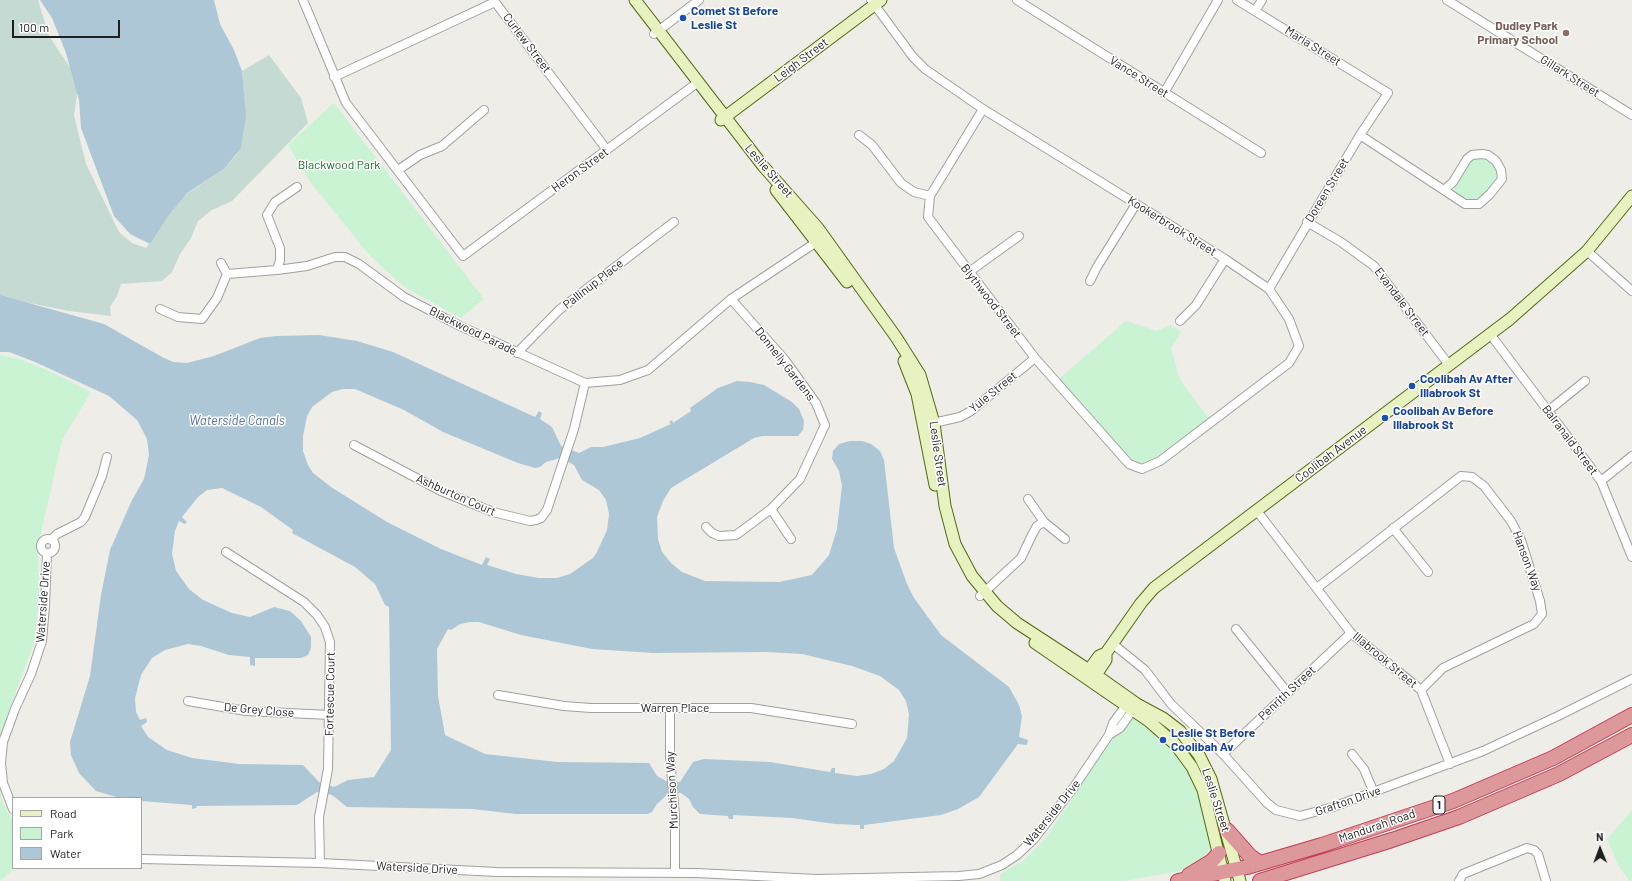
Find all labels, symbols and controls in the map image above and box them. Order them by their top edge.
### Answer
place label: Comet St Before Leslie St [691,4,778,32]
street label: Curlew Street [500,10,554,76]
scale bar [14,12,122,38]
marker: Comet St Before Leslie St [678,13,688,23]
place label: Dudley Park Primary School [1477,19,1558,47]
text: 100 m [19,20,49,34]
street label: Maria Street [1282,23,1344,69]
marker: Dudley Park Primary School [1561,28,1571,38]
street label: Leigh Street [771,35,831,85]
street label: Gillark Street [1538,52,1602,100]
street label: Vance Street [1107,53,1171,101]
street label: Leslie Street [742,141,796,201]
street label: Heron Street [549,145,611,195]
street label: Doreen Street [1302,155,1352,225]
park label: Blackwood Park [298,158,380,172]
street label: Kookerbrook Street [1125,193,1219,259]
street label: Pallinup Place [560,256,626,312]
street label: Blythwood Street [958,261,1024,341]
street label: Evandale Street [1371,265,1433,339]
street label: Blackwood Parade [427,304,519,358]
street label: Donnelly Gardens [752,324,818,404]
street label: Yule Street [966,368,1020,416]
place label: Coolibah Av After Illabrook St [1420,372,1513,400]
marker: Coolibah Av After Illabrook St [1407,381,1417,391]
street label: Balranald Street [1539,402,1601,478]
place label: Coolibah Av Before Illabrook St [1393,404,1494,432]
water label: Waterside Canals [189,413,285,429]
marker: Coolibah Av Before Illabrook St [1380,413,1390,423]
street label: Leslie Street [926,420,950,488]
street label: Coolibah Avenue [1292,422,1370,486]
street label: Ashburton Court [414,471,498,519]
street label: Hanson Way [1509,529,1545,593]
street label: Waterside Drive [33,561,53,643]
street label: Illabrook Street [1350,629,1420,691]
street label: Fortescue Court [322,652,338,736]
street label: Penrith Street [1255,663,1319,723]
street label: De Grey Close [223,700,295,720]
street label: Warren Place [641,701,709,715]
place label: Leslie St Before Coolibah Av [1171,726,1255,754]
marker: Leslie St Before Coolibah Av [1158,735,1168,745]
street label: Murchison Way [663,751,681,829]
street label: Leslie Street [1199,766,1233,834]
street label: Waterside Drive [1021,777,1083,849]
street label: Grafton Drive [1313,783,1383,819]
road number: 1 [1433,796,1445,814]
legend [12,797,142,869]
text: Road [50,806,77,820]
street label: Mandurah Road [1337,806,1417,846]
text: Park [50,826,74,840]
north arrow [1580,829,1620,869]
text: N [1596,830,1604,843]
text: Water [50,846,81,860]
street label: Waterside Drive [376,859,458,877]

